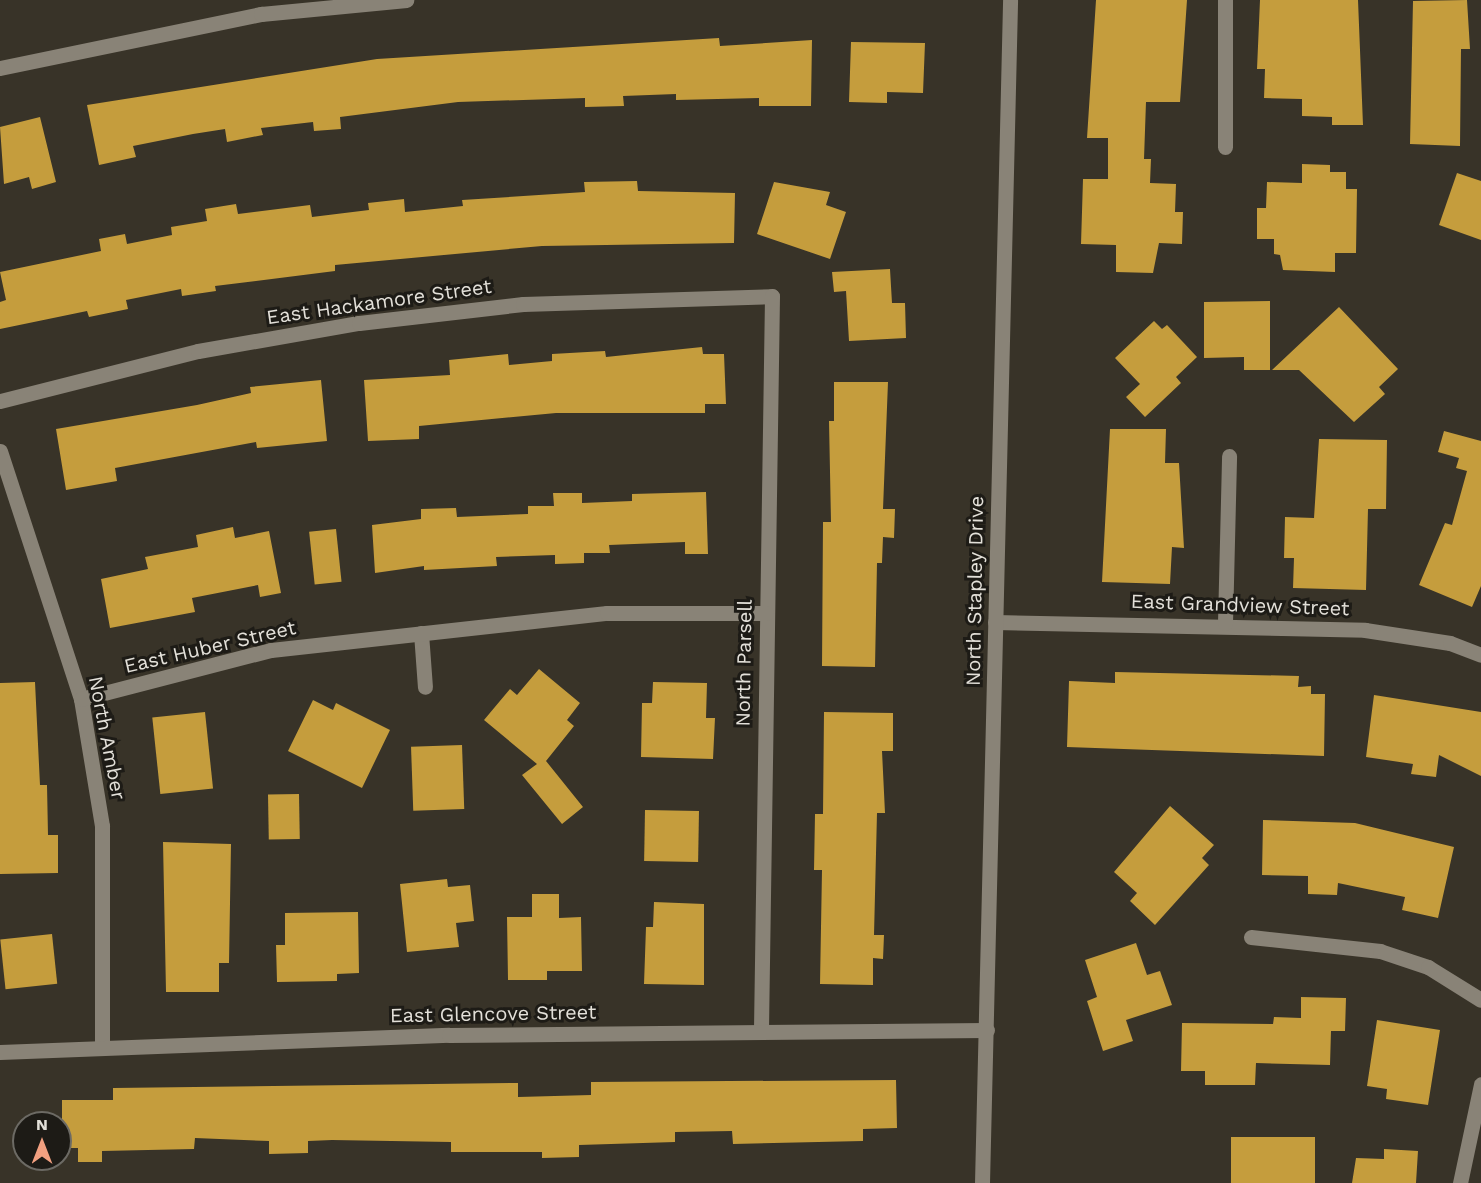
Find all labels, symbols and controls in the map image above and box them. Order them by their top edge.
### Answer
street label: East Hackamore Street [265,274,493,330]
street label: North Stapley Drive [961,495,989,687]
street label: East Grandview Street [1130,589,1350,621]
street label: North Parsell [731,599,757,727]
street label: East Huber Street [122,616,298,678]
street label: North Amber [83,674,131,802]
street label: East Glencove Street [390,1000,596,1028]
north arrow [12,1111,72,1171]
text: N [36,1115,48,1134]

